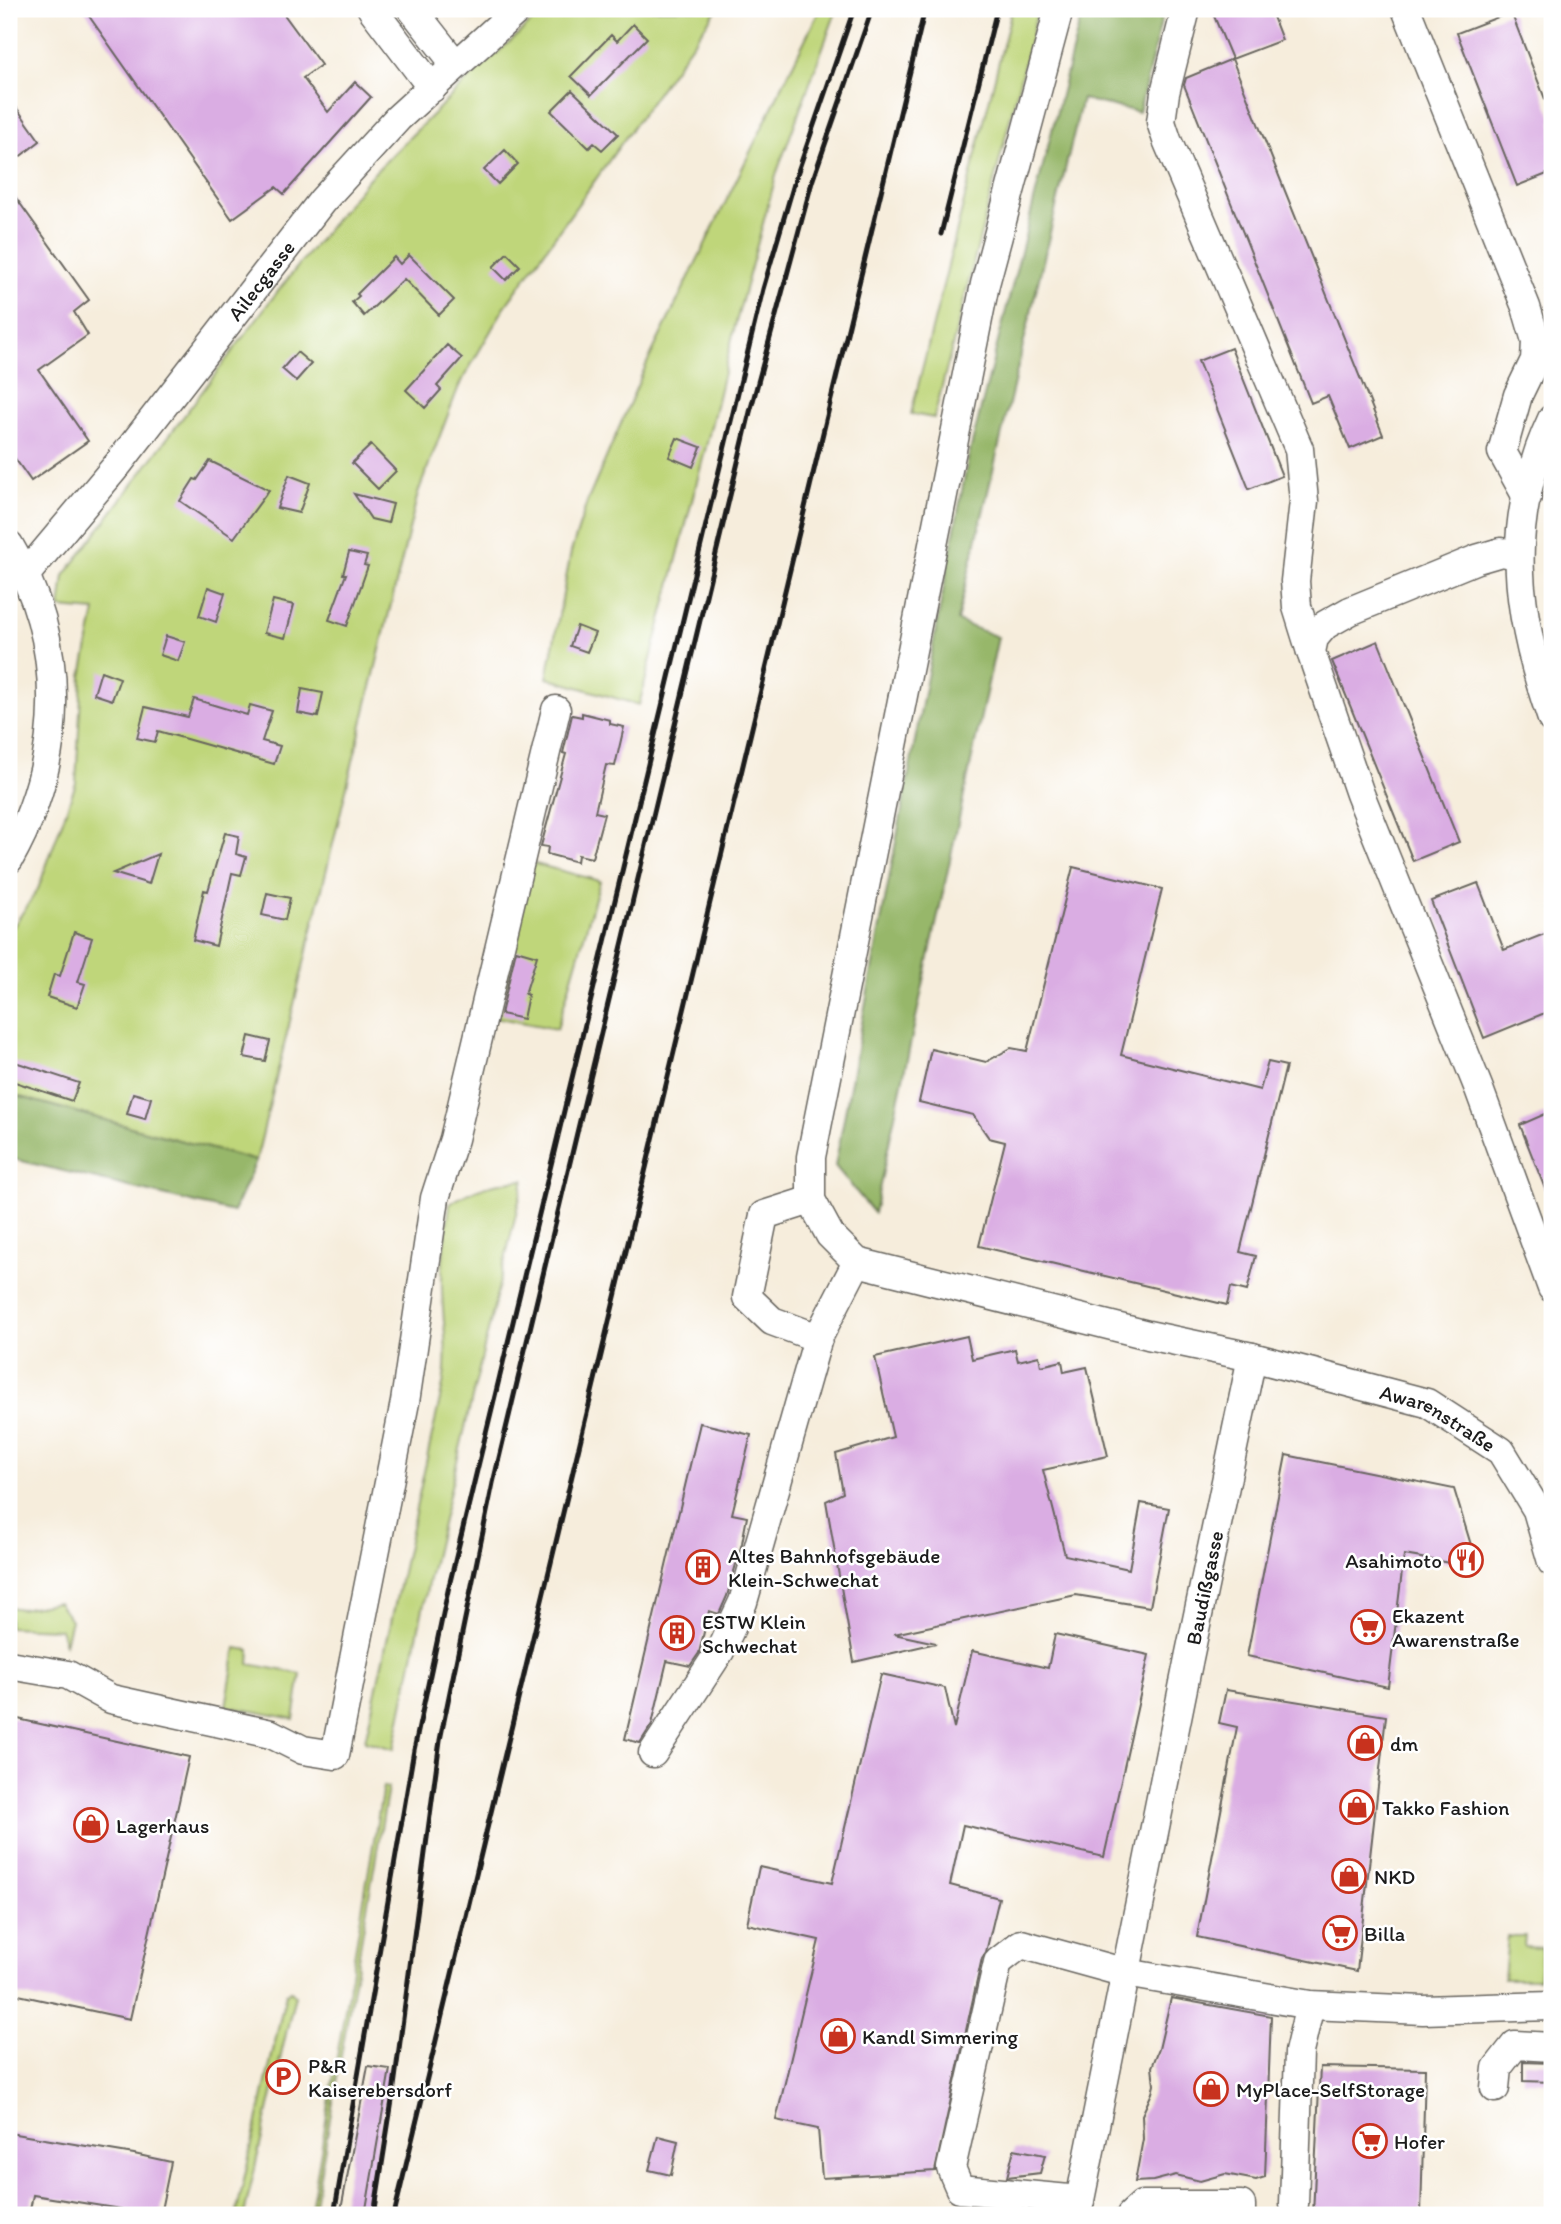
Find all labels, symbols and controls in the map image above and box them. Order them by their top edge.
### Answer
street label: Ailecgasse [222,235,300,325]
street label: Awarenstraße [1377,1379,1501,1457]
street label: Baudißgasse [1180,1528,1228,1647]
restaurant icon: Asahimoto [1447,1541,1485,1579]
place label: Altes Bahnhofsgebäude Klein-Schwechat [728,1543,940,1592]
building icon: Altes Bahnhofsgebäude Klein-Schwechat [684,1548,722,1586]
place label: Asahimoto [1345,1548,1442,1573]
place label: Ekazent Awarenstraße [1392,1603,1519,1652]
supermarket icon: Ekazent Awarenstraße [1349,1608,1387,1646]
place label: ESTW Klein Schwechat [702,1609,806,1658]
building icon: ESTW Klein Schwechat [658,1614,696,1652]
shop icon: dm [1346,1724,1384,1762]
place label: dm [1390,1731,1419,1756]
shop icon: Takko Fashion [1338,1788,1376,1826]
place label: Takko Fashion [1382,1795,1509,1820]
shop icon: Lagerhaus [72,1806,110,1844]
place label: Lagerhaus [116,1813,209,1838]
shop icon: NKD [1330,1857,1368,1895]
place label: NKD [1374,1864,1415,1889]
supermarket icon: Billa [1321,1914,1359,1952]
place label: Billa [1364,1921,1405,1946]
shop icon: Kandl Simmering [819,2017,857,2055]
place label: Kandl Simmering [862,2024,1019,2049]
place label: P&R Kaiserebersdorf [308,2053,452,2102]
parking icon: P&R Kaiserebersdorf [264,2058,302,2096]
shop icon: MyPlace-SelfStorage [1192,2070,1230,2108]
place label: MyPlace-SelfStorage [1236,2077,1425,2102]
supermarket icon: Hofer [1351,2122,1389,2160]
place label: Hofer [1394,2129,1445,2154]

